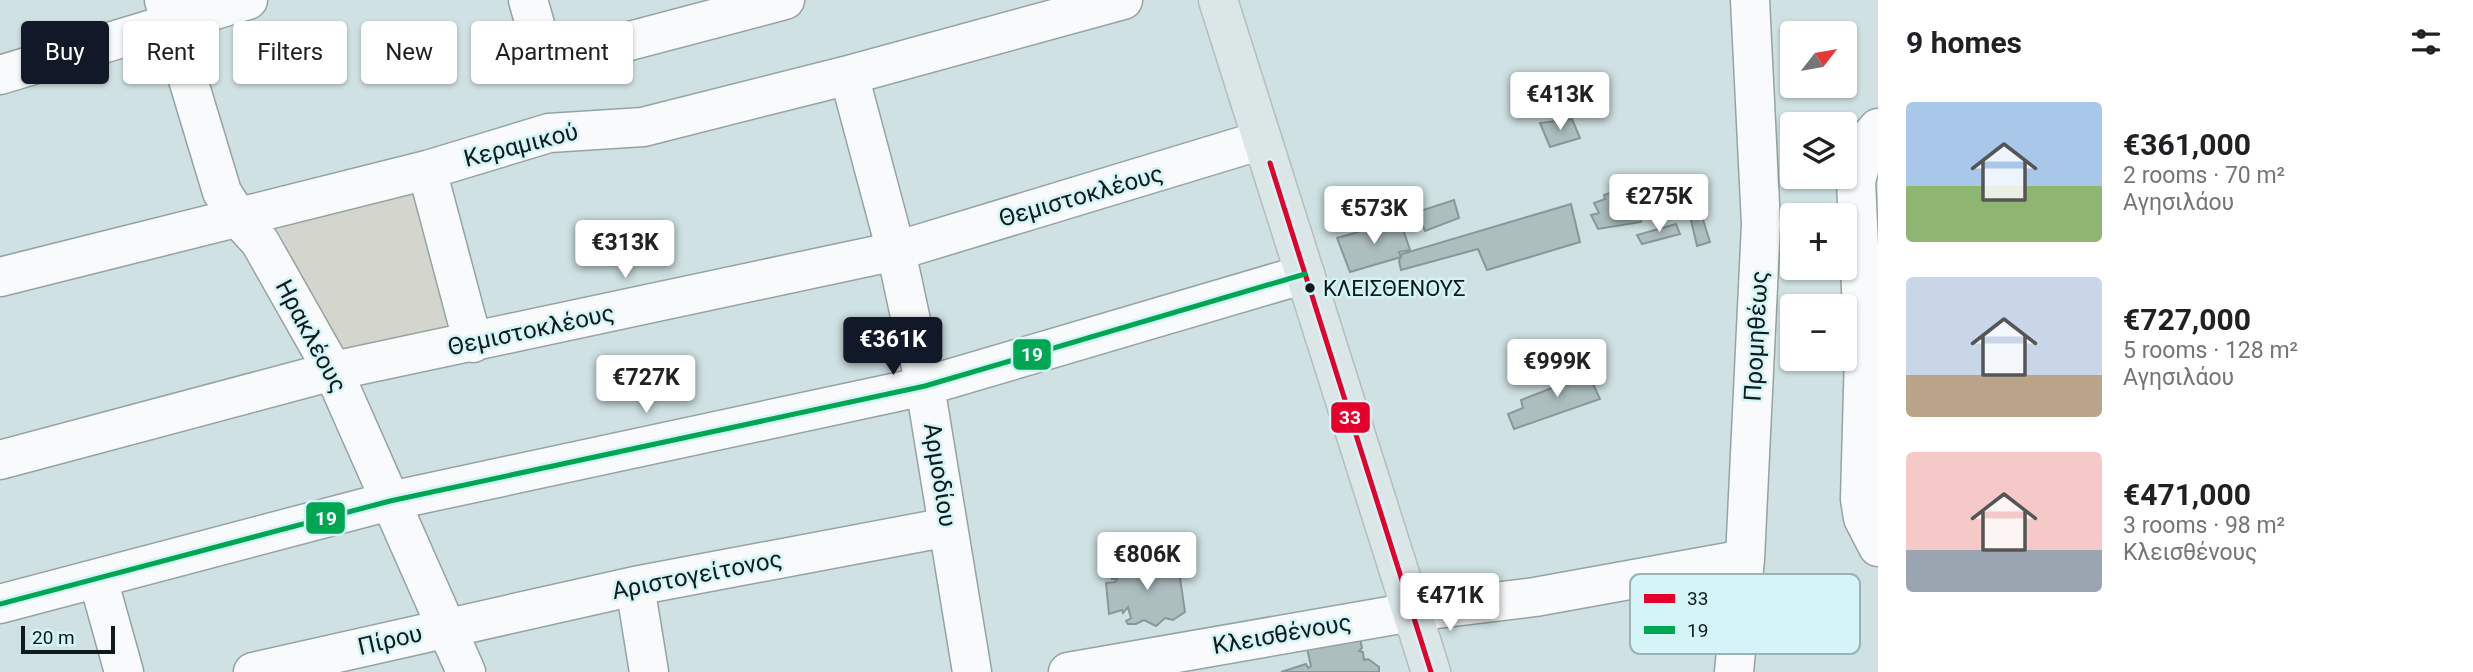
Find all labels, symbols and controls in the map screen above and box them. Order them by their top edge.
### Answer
chip: Buy [21,21,109,84]
chip: Rent [123,21,219,84]
chip: Filters [233,21,347,84]
chip: New [361,21,457,84]
chip: Apartment [471,21,633,84]
north arrow [1780,21,1857,98]
map controls [1780,21,1857,371]
icon: filters [2407,23,2445,61]
text: 9 homes [1906,25,2022,60]
pin: €413K [1511,72,1609,132]
text: €413K [1526,81,1594,108]
button: layers [1780,112,1857,189]
street label: Κεραμικού [461,117,581,173]
text: €361,000 [2123,127,2251,162]
icon: home [1962,130,2046,214]
street label: Θεμιστοκλέους [996,159,1166,233]
text: 2 rooms · 70 m² [2123,162,2285,189]
pin: €275K [1610,174,1708,234]
text: €275K [1625,183,1693,210]
pin: €573K [1325,187,1423,246]
text: Αγησιλάου [2123,189,2234,216]
text: €573K [1340,195,1408,222]
button: + [1780,203,1857,280]
pin: €313K [576,220,674,280]
text: €313K [591,229,659,256]
street label: Προμηθέως [1739,270,1773,402]
street label: Ηρακλέους [270,275,352,397]
place label: ΚΛΕΙΣΘΕΝΟΥΣ [1323,276,1466,301]
marker: ΚΛΕΙΣΘΕΝΟΥΣ [1303,281,1317,295]
button: − [1780,294,1857,371]
street label: Θεμιστοκλέους [445,299,617,361]
text: €727,000 [2123,302,2251,337]
icon: home [1962,305,2046,389]
pin: €361K [844,318,942,377]
text: €361K [859,326,927,353]
text: 5 rooms · 128 m² [2123,337,2298,364]
line badge: 19 [1012,338,1052,371]
pin: €999K [1508,340,1606,399]
text: 19 [1021,343,1043,366]
text: €999K [1523,348,1591,375]
pin: €727K [597,356,695,415]
text: €727K [612,364,680,391]
text: Αγησιλάου [2123,364,2234,391]
line badge: 33 [1330,401,1371,434]
text: 33 [1339,406,1361,429]
street label: Αρμοδίου [918,421,962,529]
text: €471,000 [2123,477,2251,512]
icon: home [1962,480,2046,564]
line badge: 19 [305,501,346,535]
text: 19 [315,507,337,530]
text: 3 rooms · 98 m² [2123,512,2285,539]
pin: €806K [1098,532,1196,592]
text: Κλεισθένους [2123,539,2257,566]
text: €806K [1113,541,1181,568]
street label: Αριστογείτονος [609,545,785,605]
pin: €471K [1401,574,1499,633]
legend [1630,574,1860,654]
text: €471K [1416,582,1484,609]
text: 33 [1687,587,1708,610]
street label: Κλεισθένους [1210,608,1354,660]
street label: Πίρου [355,619,425,661]
text: 19 [1687,619,1708,642]
scale bar [21,623,116,655]
text: 20 m [32,626,75,649]

